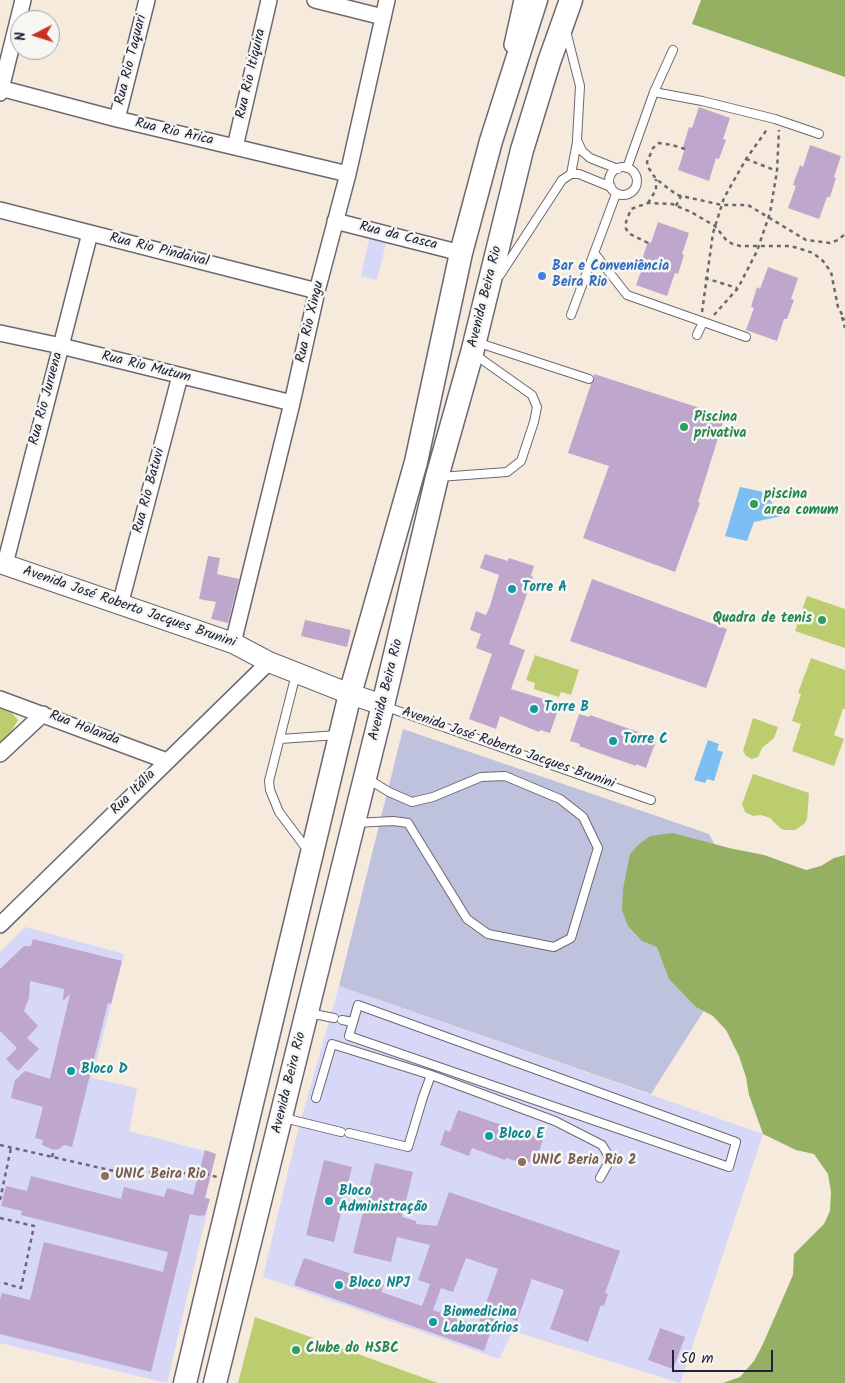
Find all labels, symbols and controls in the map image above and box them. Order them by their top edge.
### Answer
north arrow [10,10,60,60]
street label: Rua Rio Taquari [113,13,151,107]
street label: Rua Rio Itiquira [234,28,270,120]
text: N [10,31,32,42]
street label: Rua Rio Arica [133,116,215,150]
street label: Rua da Casca [357,219,439,255]
street label: Rua Rio Pindaival [108,231,210,271]
street label: Avenida Beira Rio [465,245,507,349]
place label: Bar e Conveniência Beira Rio [552,260,669,292]
marker: Bar e Conveniência Beira Rio [536,270,548,282]
street label: Rua Rio Xingu [293,279,329,365]
street label: Rua Rio Mutum [100,349,192,387]
street label: Rua Rio Juruena [27,351,67,447]
place label: Piscina privativa [694,411,746,444]
marker: Piscina privativa [678,421,690,433]
street label: Rua Rio Batuvi [131,447,169,535]
place label: piscina area comum [764,488,839,520]
marker: piscina area comum [748,498,760,510]
street label: Avenida José Roberto Jacques Brunini [20,564,238,652]
place label: Torre A [522,581,567,597]
marker: Torre A [506,583,518,595]
place label: Quadra de tenis [713,612,812,628]
marker: Quadra de tenis [816,614,828,626]
street label: Avenida Beira Rio [366,638,408,742]
place label: Torre B [544,701,589,717]
marker: Torre B [528,703,540,715]
street label: Avenida José Roberto Jacques Brunini [399,705,617,793]
street label: Rua Holanda [47,708,121,750]
place label: Torre C [623,733,668,749]
marker: Torre C [607,735,619,747]
street label: Rua Itália [108,767,160,819]
street label: Avenida Beira Rio [269,1031,311,1135]
place label: Bloco D [81,1063,128,1079]
marker: Bloco D [65,1065,77,1077]
place label: Bloco E [499,1128,544,1144]
marker: Bloco E [483,1130,495,1142]
place label: UNIC Beria Rio 2 [532,1154,636,1170]
marker: UNIC Beria Rio 2 [516,1156,528,1168]
place label: UNIC Beira Rio [115,1168,206,1184]
marker: UNIC Beira Rio [99,1170,111,1182]
place label: Bloco Administração [339,1185,427,1218]
marker: Bloco Administração [323,1195,335,1207]
place label: Bloco NPJ [349,1277,410,1293]
marker: Bloco NPJ [333,1279,345,1291]
place label: Biomedicina Laboratórios [443,1306,519,1338]
marker: Biomedicina Laboratórios [427,1316,439,1328]
scale bar [675,1340,776,1372]
place label: Clube do HSBC [306,1342,399,1358]
marker: Clube do HSBC [290,1344,302,1356]
text: 50 m [680,1347,714,1371]

